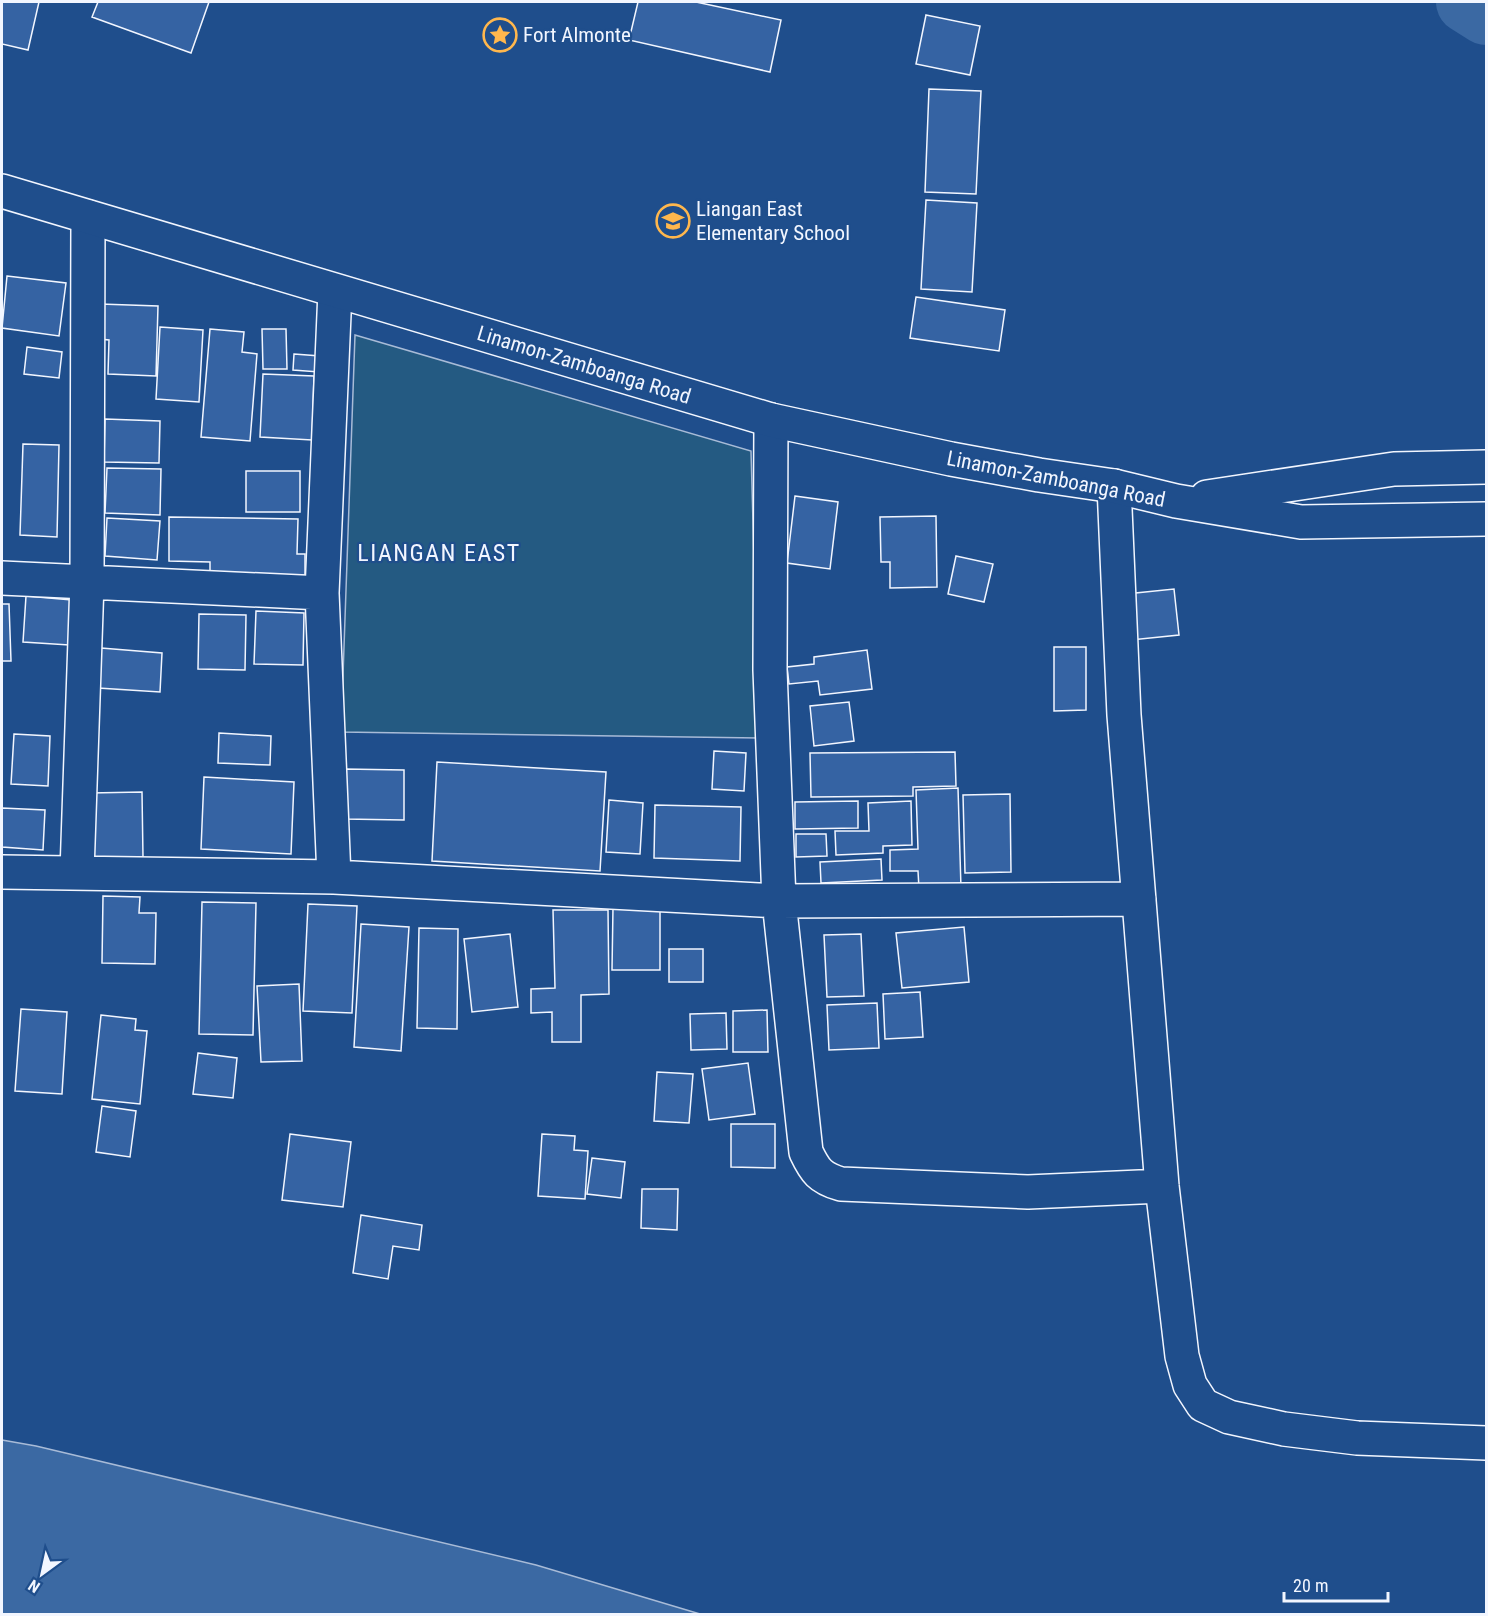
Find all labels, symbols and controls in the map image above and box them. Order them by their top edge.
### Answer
place icon: Fort Almonte [482,17,518,53]
place label: Fort Almonte [523,23,631,47]
place label: Liangan East Elementary School [696,197,850,245]
school or university icon: Liangan East Elementary School [655,203,691,239]
street label: Linamon-Zamboanga Road [474,321,694,409]
street label: Linamon-Zamboanga Road [945,446,1167,512]
district label: LIANGAN EAST [357,539,521,567]
north arrow [12,1544,72,1604]
scale bar [1284,1565,1388,1603]
text: 20 m [1293,1575,1328,1596]
text: N [25,1576,43,1597]

